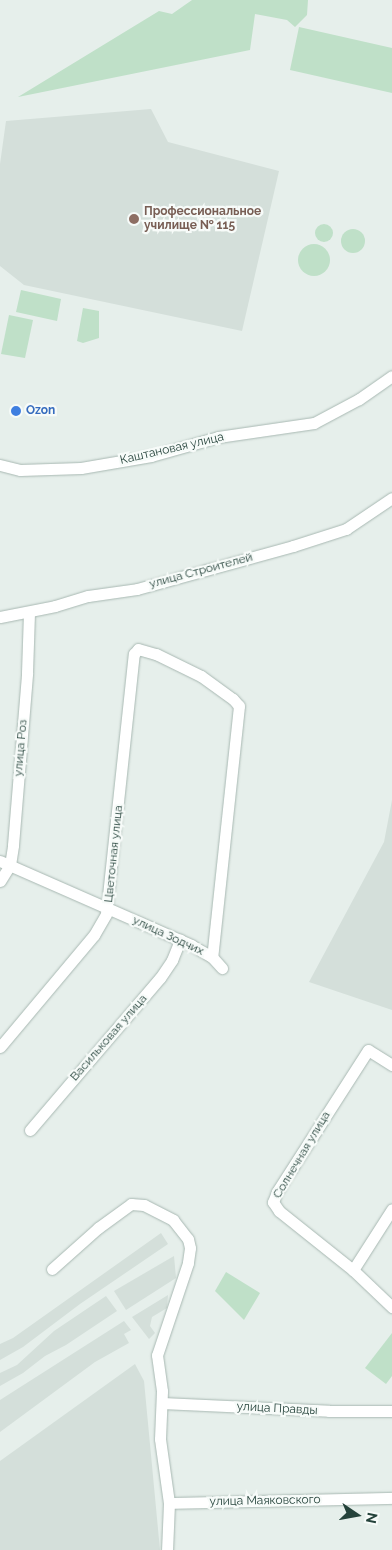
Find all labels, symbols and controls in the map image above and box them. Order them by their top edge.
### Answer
place label: Профессиональное училище № 115 [144,205,261,233]
marker: Профессиональное училище № 115 [128,213,140,225]
place label: Ozon [26,404,55,418]
marker: Ozon [10,405,22,417]
street label: Каштановая улица [119,430,225,468]
street label: улица Строителей [148,550,254,592]
street label: улица Роз [11,719,31,777]
street label: Цветочная улица [102,804,126,904]
street label: улица Зодчих [130,913,206,959]
street label: Васильковая улица [67,992,151,1084]
street label: Солнечная улица [270,1109,334,1201]
street label: улица Правды [236,1400,318,1418]
north arrow [332,1490,382,1540]
street label: улица Маяковского [209,1493,321,1509]
text: N [363,1511,381,1525]

